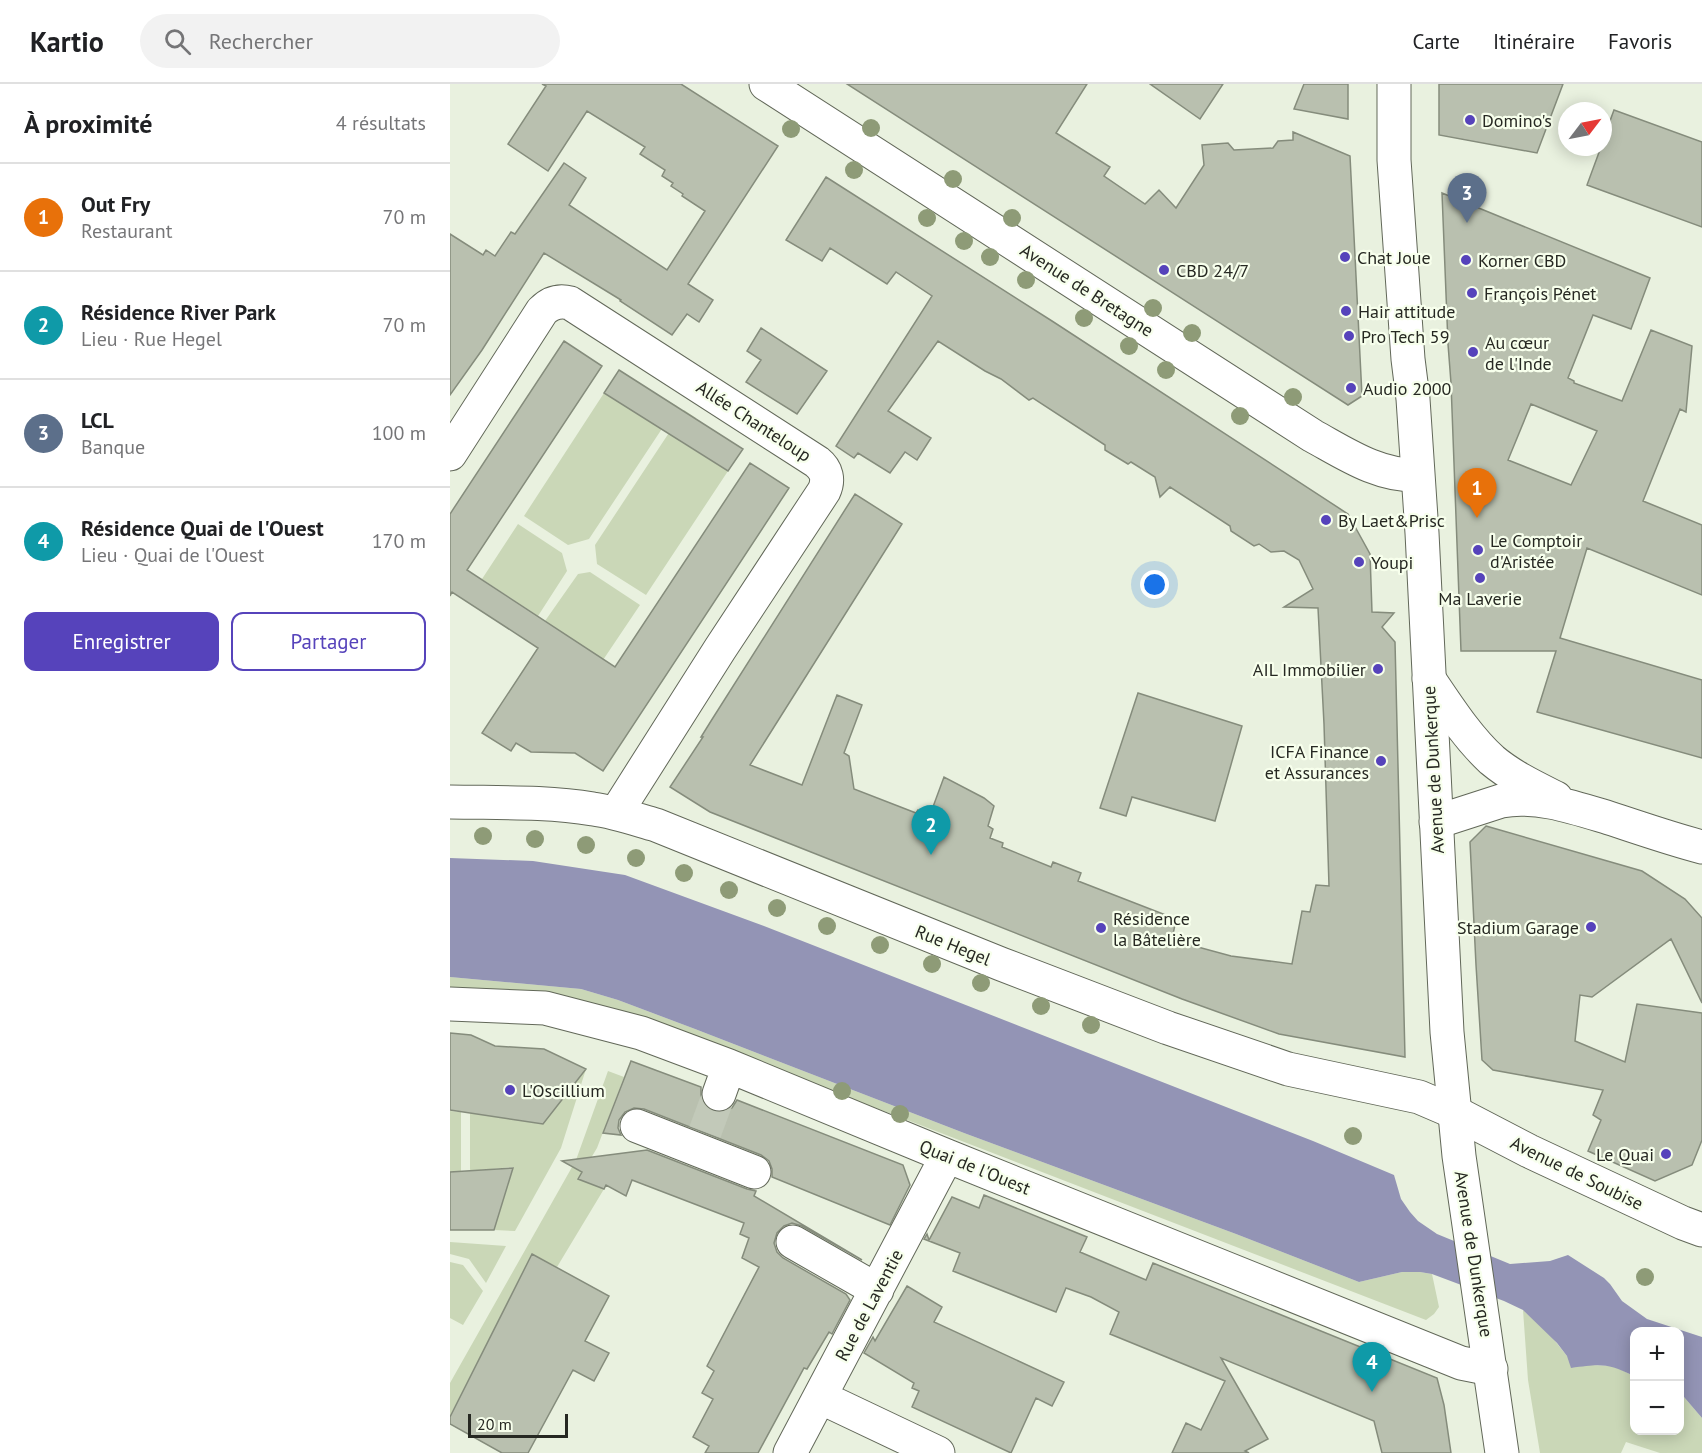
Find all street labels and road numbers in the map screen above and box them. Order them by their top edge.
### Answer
street label: Avenue de Bretagne [1016,238,1158,342]
street label: Allée Chanteloup [692,375,816,467]
street label: Avenue de Dunkerque [1417,685,1449,855]
street label: Rue Hegel [912,919,995,971]
street label: Avenue de Soubise [1507,1131,1647,1215]
street label: Quai de l'Ouest [916,1134,1034,1200]
street label: Avenue de Dunkerque [1449,1169,1499,1339]
street label: Rue de Laventie [830,1245,908,1365]

